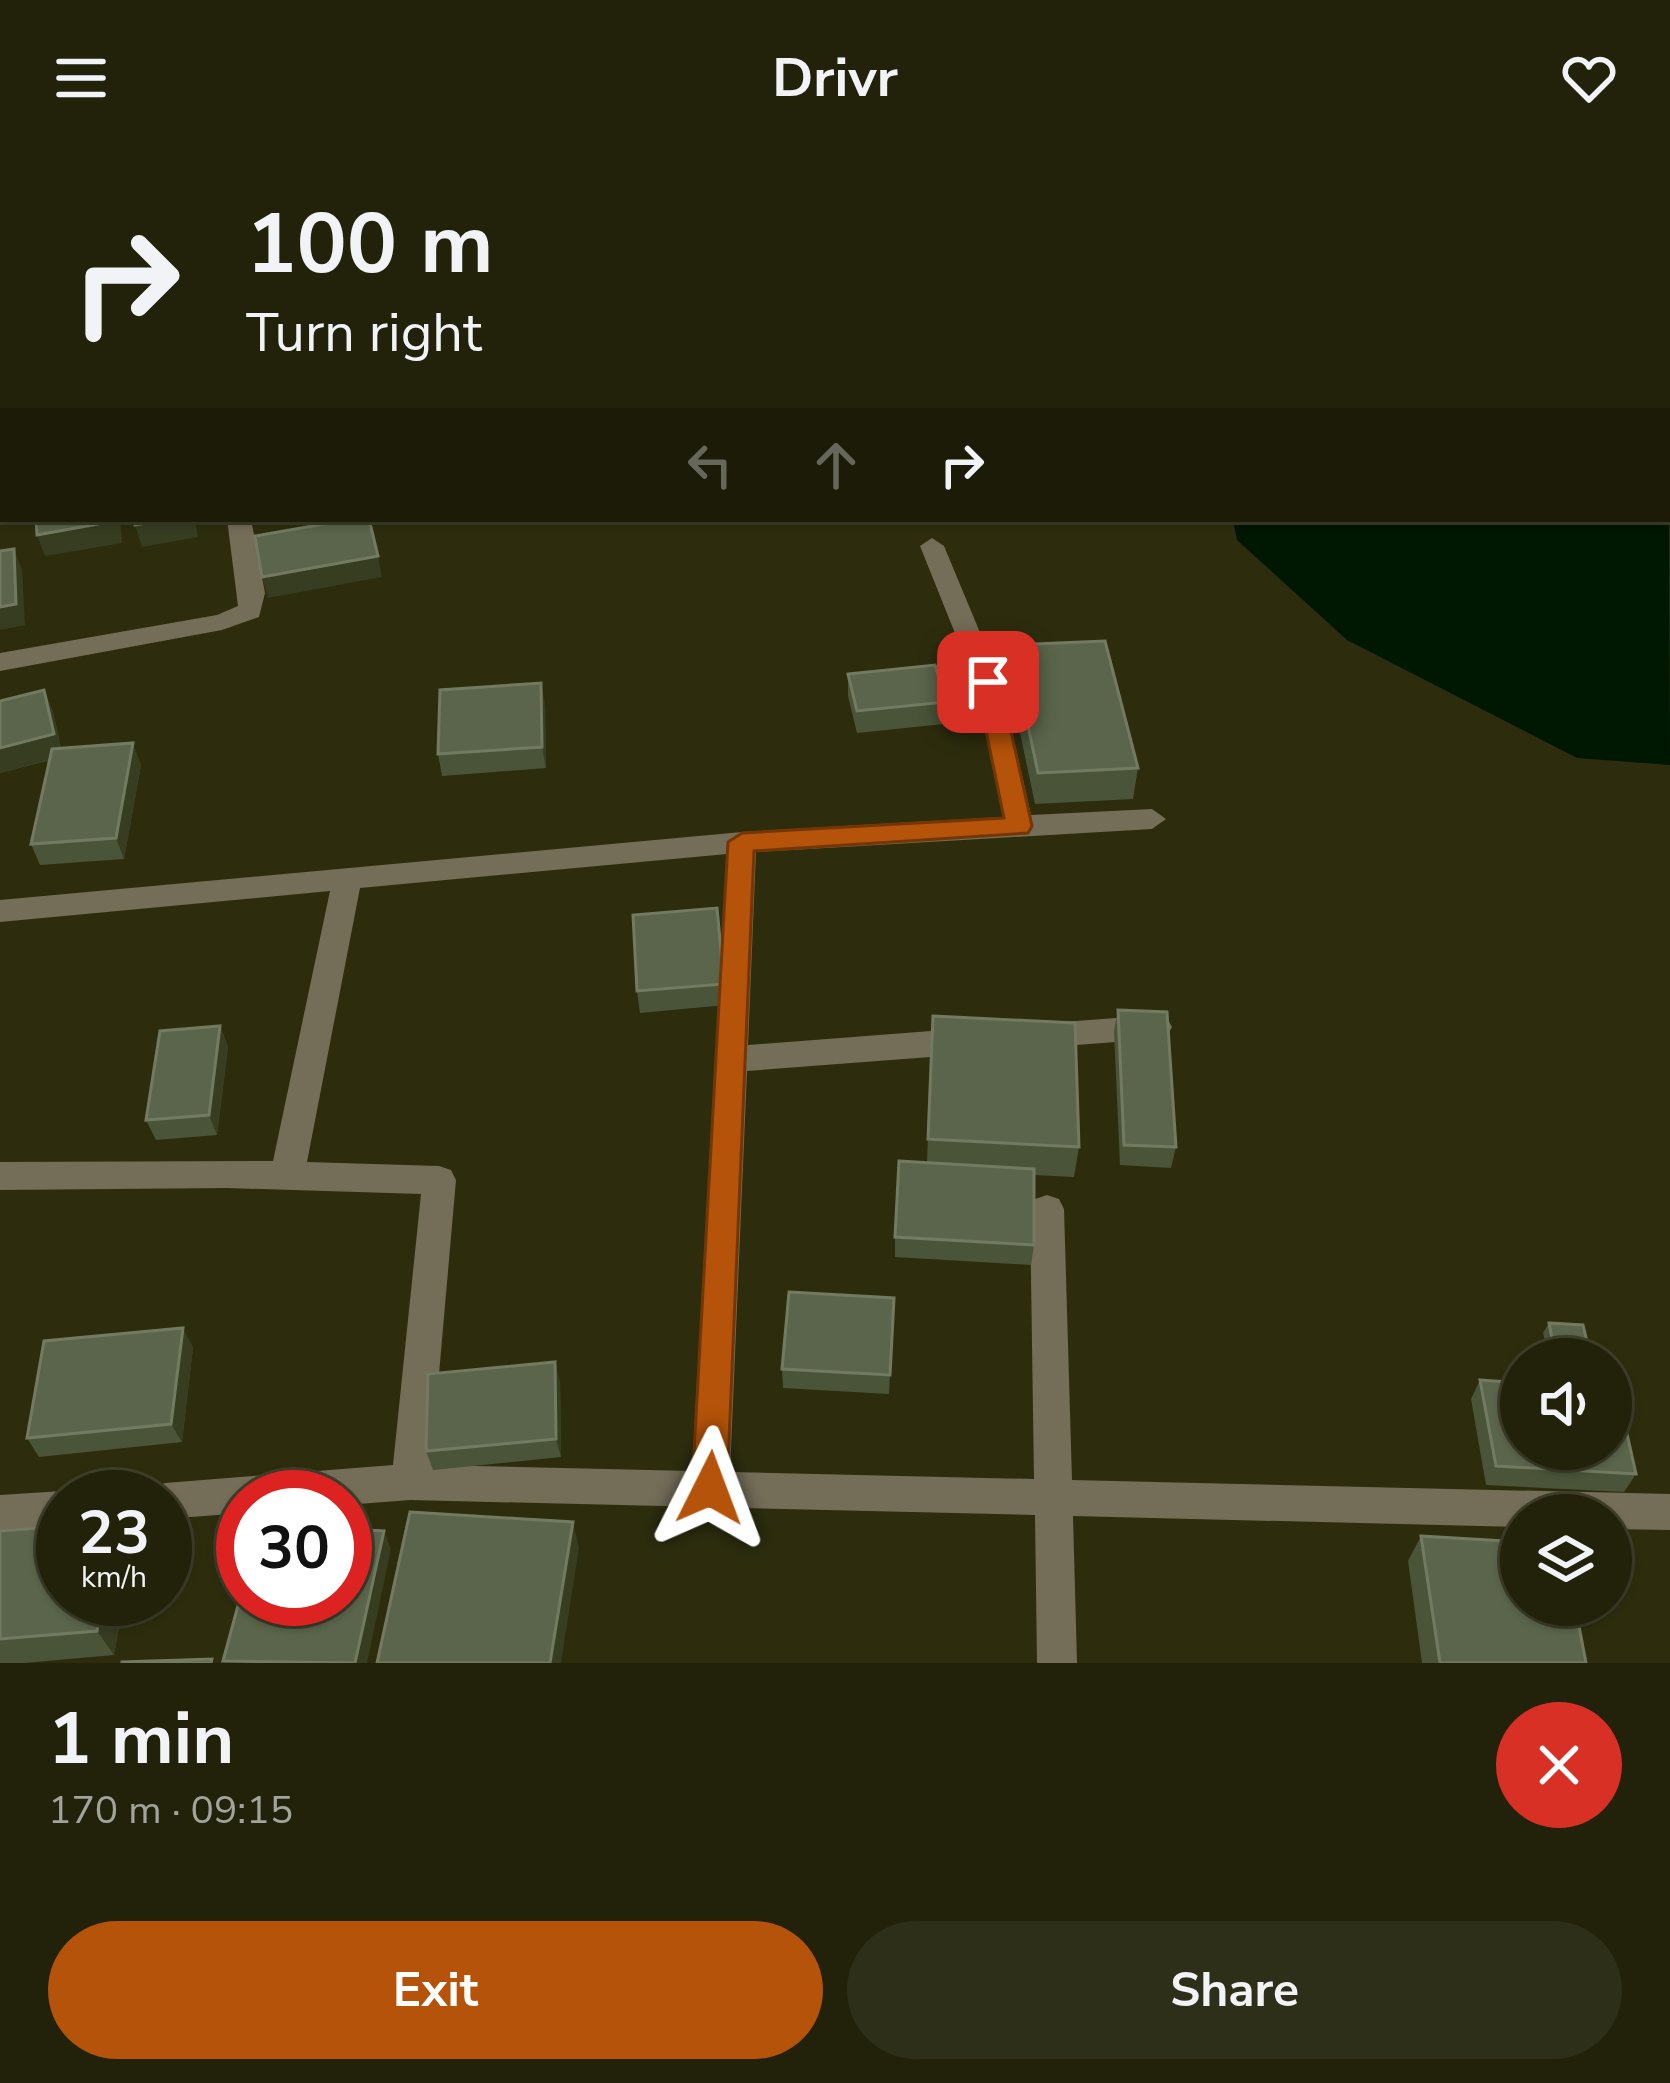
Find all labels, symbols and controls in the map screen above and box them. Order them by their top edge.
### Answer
text: Drivr [772,41,898,115]
icon: menu [48,45,114,111]
icon: heart [1556,45,1622,111]
text: 100 m [246,187,494,302]
icon: right [48,204,204,360]
text: Turn right [246,296,482,370]
icon: left [677,432,743,498]
icon: ahead [803,432,869,498]
icon: right [929,432,995,498]
pin [937,631,1039,733]
icon: arrive [955,649,1021,715]
map controls [1500,1338,1632,1626]
button: sound [1500,1338,1632,1470]
position arrow [647,1425,773,1551]
speed limit sign: 30 [216,1470,372,1626]
text: 23 [78,1492,150,1574]
button: layers [1500,1494,1632,1626]
text: km/h [81,1557,147,1598]
text: 1 min [48,1690,234,1788]
button: close [1496,1702,1622,1828]
text: 170 m · 09:15 [48,1784,293,1837]
button: Exit [48,1921,823,2059]
button: Share [847,1921,1622,2059]

